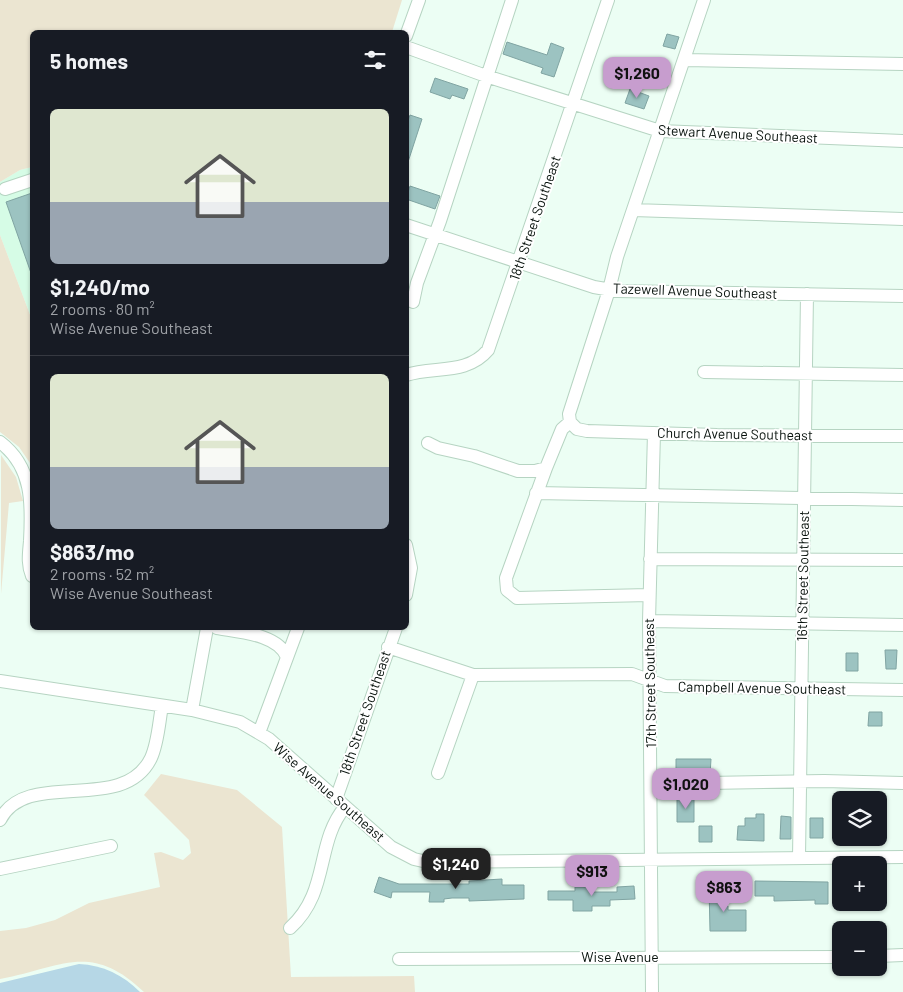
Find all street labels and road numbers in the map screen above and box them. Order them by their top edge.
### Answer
street label: Stewart Avenue Southeast [658,121,818,146]
street label: 18th Street Southeast [505,153,564,282]
street label: Tazewell Avenue Southeast [613,279,778,302]
street label: Church Avenue Southeast [657,424,813,443]
street label: 16th Street Southeast [793,510,812,642]
street label: 17th Street Southeast [640,618,659,748]
street label: 18th Street Southeast [335,648,394,777]
street label: Campbell Avenue Southeast [678,678,846,697]
street label: Wise Avenue Southeast [270,739,389,845]
street label: Wise Avenue [581,948,659,965]

